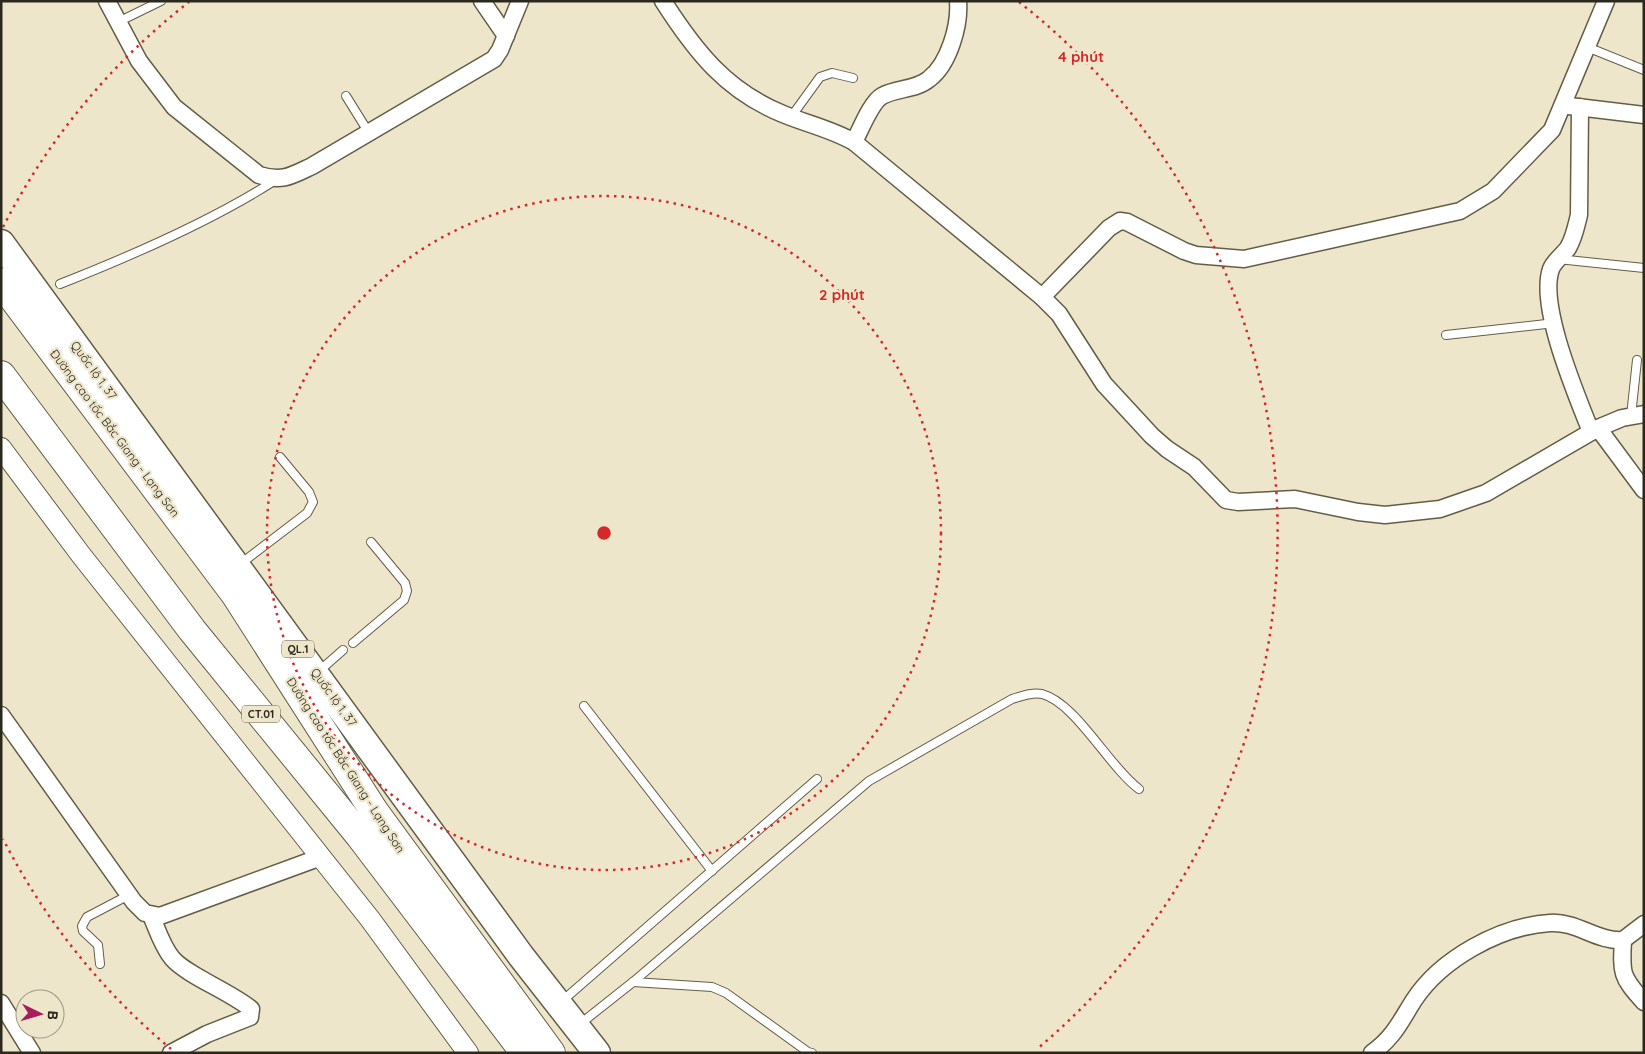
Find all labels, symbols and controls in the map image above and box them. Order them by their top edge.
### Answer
text: 4 phút [1058,47,1104,66]
text: 2 phút [819,285,865,304]
street label: Quốc lộ 1, 37 [68,338,120,402]
street label: Đường cao tốc Bắc Giang - Lạng Sơn [47,346,183,520]
centre of rings [595,524,613,542]
road number: QL.1 [282,641,314,658]
street label: Quốc lộ 1, 37 [308,665,360,729]
street label: Đường cao tốc Bắc Giang - Lạng Sơn [284,675,408,855]
road number: CT.01 [242,706,280,722]
north arrow [15,989,65,1039]
text: B [44,1010,62,1020]

